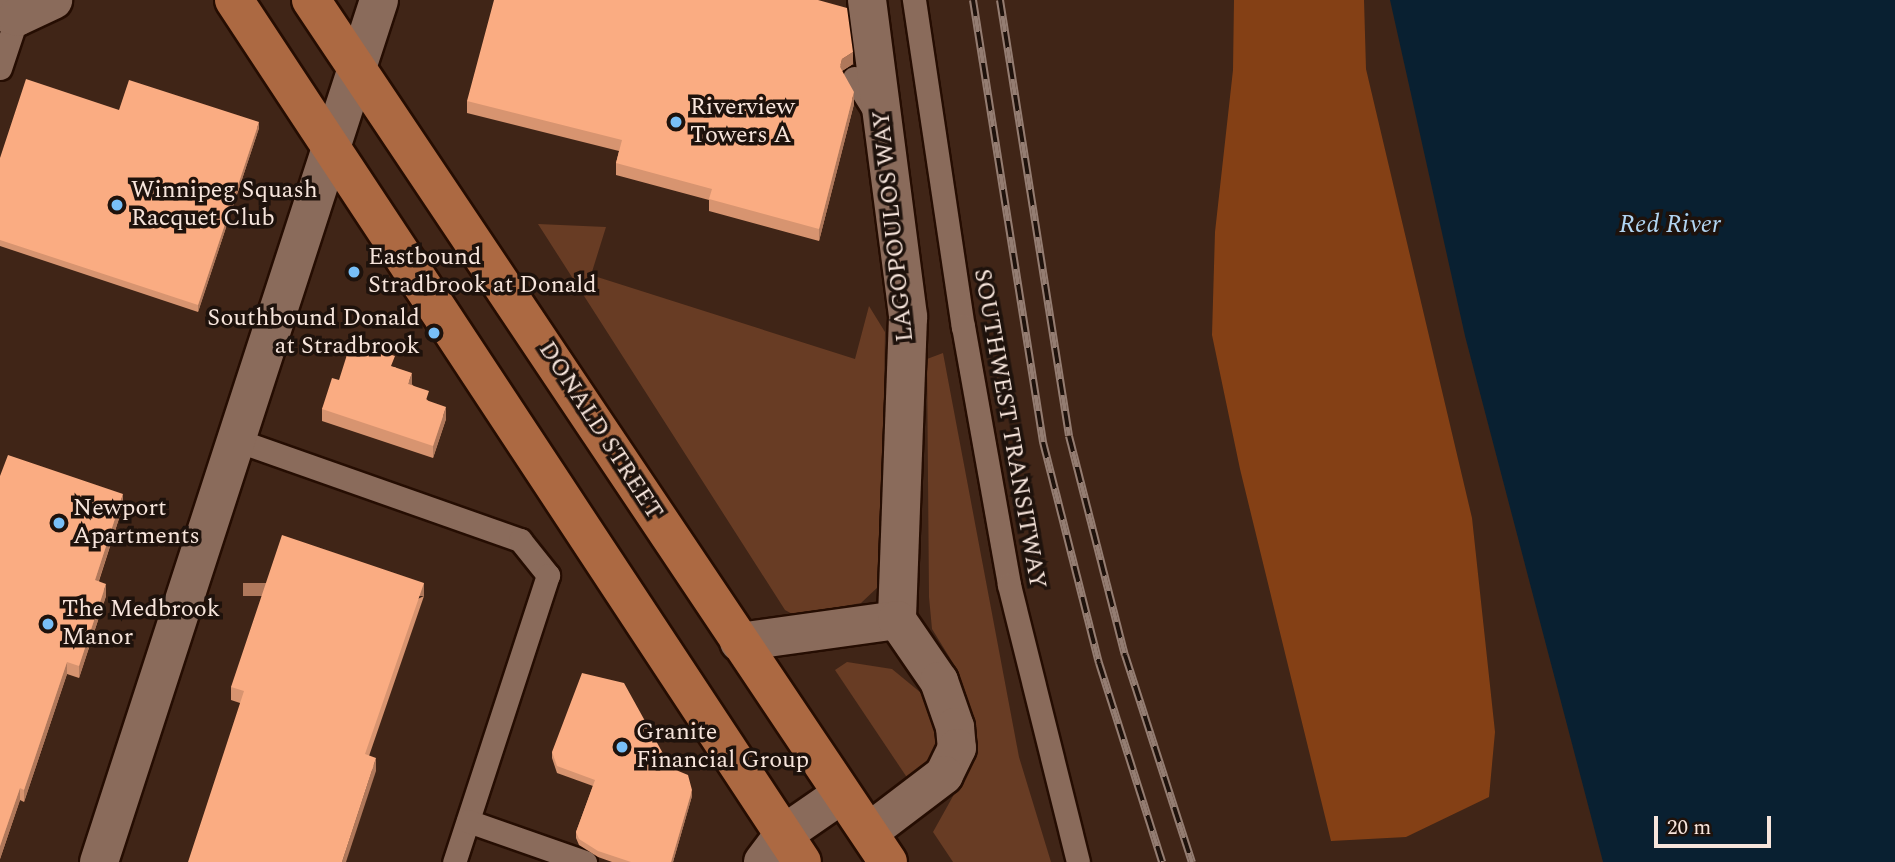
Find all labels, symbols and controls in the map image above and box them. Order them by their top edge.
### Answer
place label: Riverview Towers A [690,94,795,150]
street label: LAGOPOULOS WAY [868,109,920,343]
marker: Riverview Towers A [668,114,684,130]
place label: Winnipeg Squash Racquet Club [131,177,318,233]
marker: Winnipeg Squash Racquet Club [109,197,125,213]
water label: Red River [1619,209,1721,241]
place label: Eastbound Stradbrook at Donald [368,244,597,300]
marker: Eastbound Stradbrook at Donald [346,264,362,280]
street label: SOUTHWEST TRANSITWAY [967,267,1051,591]
place label: Southbound Donald at Stradbrook [207,305,420,361]
marker: Southbound Donald at Stradbrook [426,325,442,341]
street label: DONALD STREET [532,337,668,525]
place label: Newport Apartments [73,495,200,551]
marker: Newport Apartments [51,515,67,531]
place label: The Medbrook Manor [62,596,220,652]
marker: The Medbrook Manor [40,616,56,632]
place label: Granite Financial Group [636,719,809,775]
marker: Granite Financial Group [614,739,630,755]
scale bar [1657,802,1774,846]
text: 20 m [1667,812,1711,844]

